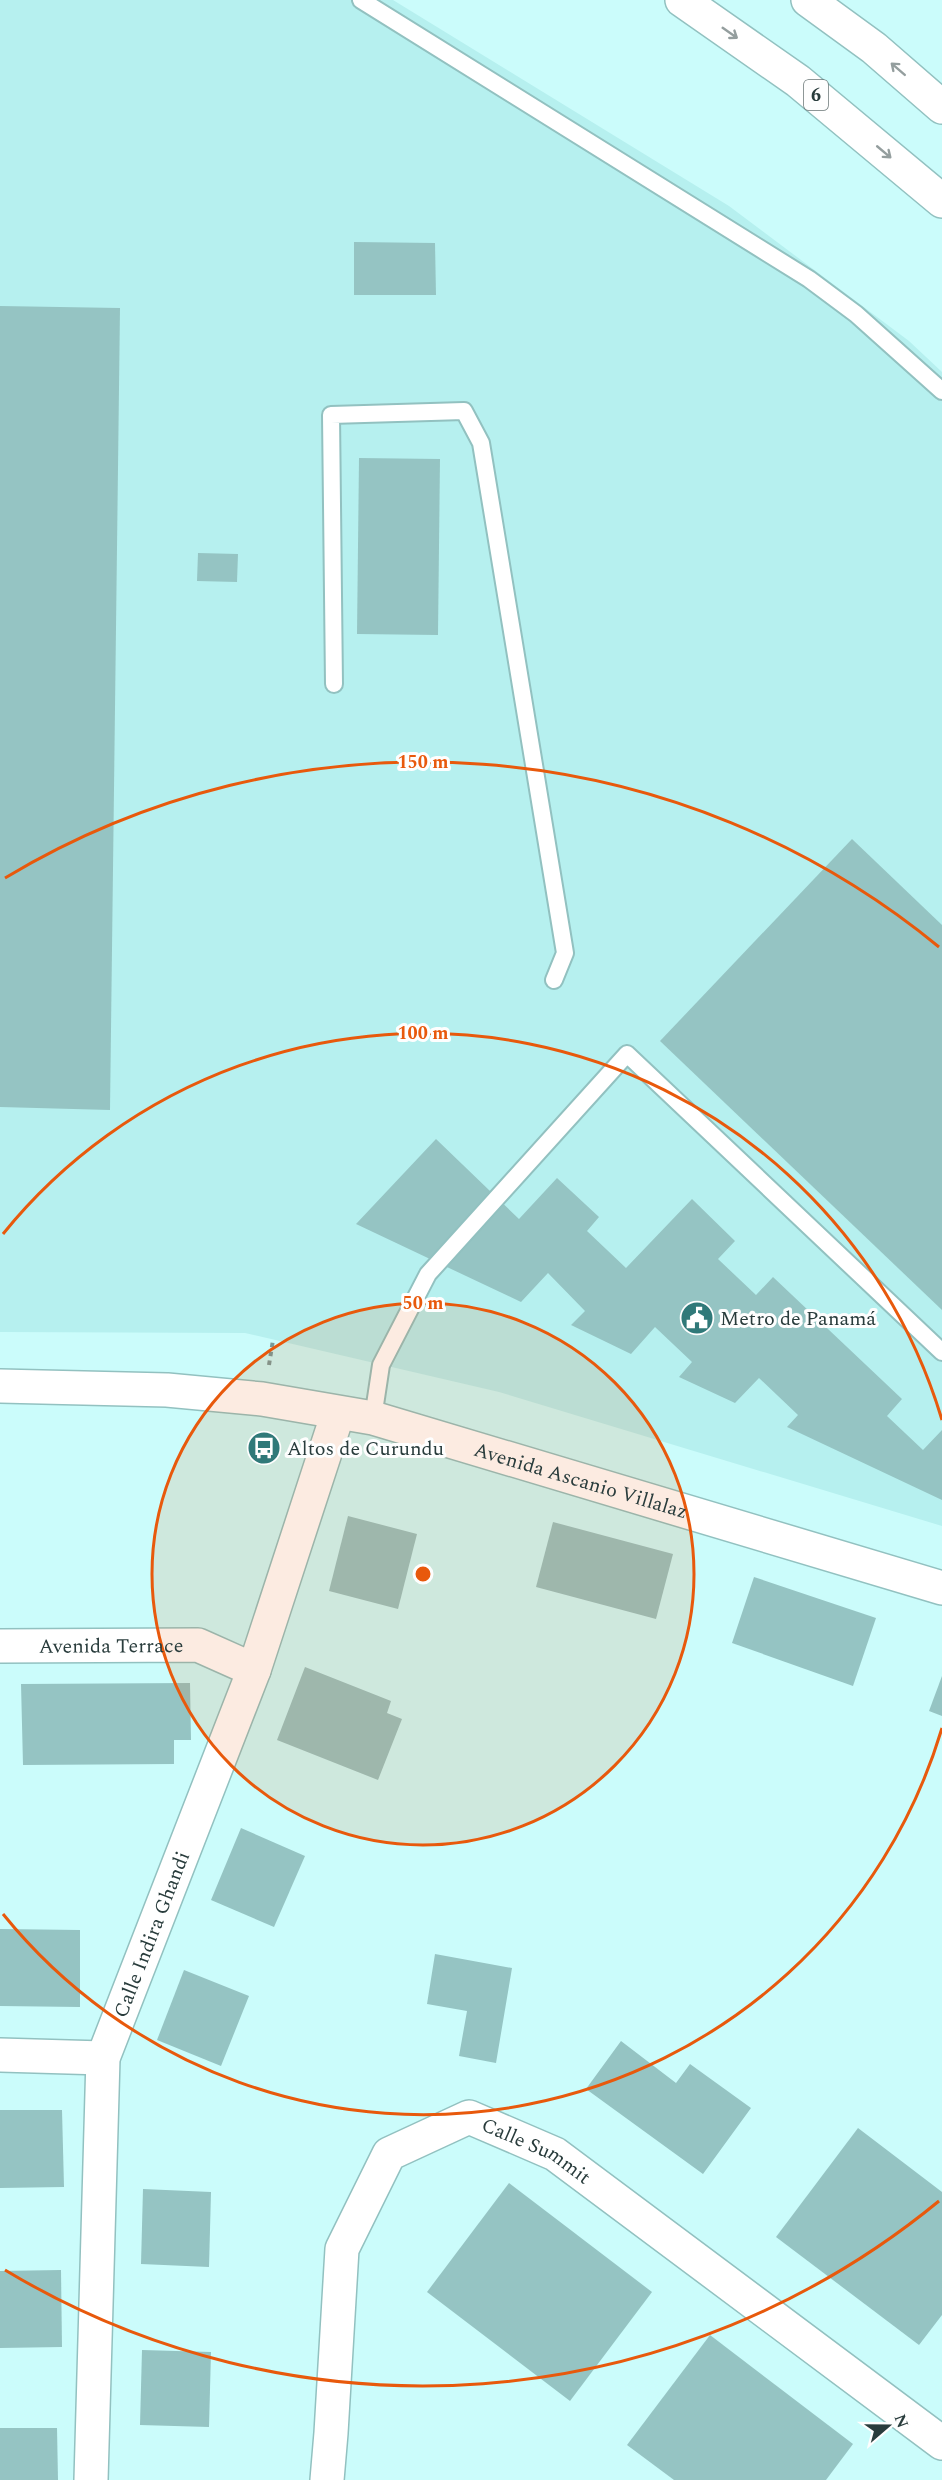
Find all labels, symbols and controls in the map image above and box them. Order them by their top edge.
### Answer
one-way arrow [721,27,738,39]
one-way arrow [891,62,906,76]
road number: 6 [804,80,828,110]
one-way arrow [876,146,892,159]
text: 150 m [397,749,449,776]
text: 100 m [397,1020,449,1047]
text: 50 m [403,1290,443,1317]
public building icon: Metro de Panamá [679,1300,715,1336]
place label: Metro de Panamá [720,1304,876,1334]
bus stop icon: Altos de Curundu [246,1430,282,1466]
place label: Altos de Curundu [287,1434,444,1464]
street label: Avenida Ascanio Villalaz [470,1435,691,1527]
centre of rings [413,1564,433,1584]
street label: Avenida Terrace [39,1631,183,1662]
street label: Calle Indira Ghandi [106,1847,198,2022]
street label: Calle Summit [477,2110,597,2192]
north arrow [858,2396,918,2456]
text: N [888,2411,915,2431]

